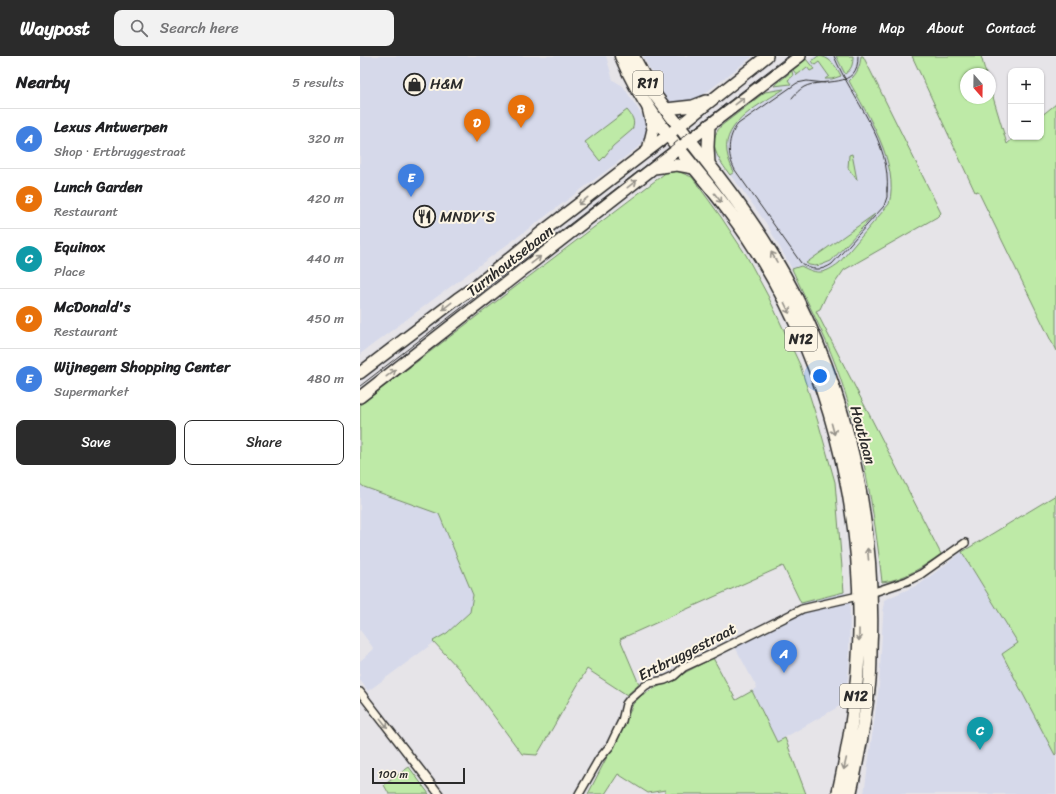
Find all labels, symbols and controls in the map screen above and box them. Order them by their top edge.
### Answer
search box [114,10,394,46]
text: Waypost [20,12,90,45]
text: Search here [160,15,239,41]
text: Home [822,16,857,41]
text: Map [879,16,905,41]
text: About [927,16,964,41]
text: Contact [986,16,1036,41]
icon: search [128,17,150,39]
text: Nearby [16,67,70,97]
north arrow [960,68,996,104]
map controls [1008,68,1044,140]
button: + [1008,68,1044,104]
text: 5 results [292,71,344,94]
shop icon: H&M [401,71,427,97]
place label: H&M [430,71,463,97]
road number: R11 [633,71,663,95]
pin: B [508,95,534,128]
one-way arrow [735,97,746,106]
button: − [1008,104,1044,140]
pin: D [464,109,490,142]
text: Lexus Antwerpen [54,114,168,140]
text: A [25,127,33,150]
text: 320 m [308,127,344,150]
text: Shop · Ertbruggestraat [54,140,186,163]
pin: E [398,164,424,197]
text: Lunch Garden [54,174,143,200]
one-way arrow [627,180,638,189]
text: B [25,187,33,210]
text: 420 m [307,187,344,210]
one-way arrow [714,193,723,204]
one-way arrow [577,197,588,206]
text: Restaurant [54,200,118,223]
restaurant icon: MNDY'S [412,204,438,230]
place label: MNDY'S [440,204,496,230]
street label: Turnhoutsebaan [461,218,559,304]
text: Equinox [54,234,105,260]
text: C [25,247,33,270]
text: 440 m [306,247,344,270]
one-way arrow [769,251,777,263]
one-way arrow [530,255,541,264]
text: Place [54,260,85,283]
text: McDonald's [54,294,131,320]
one-way arrow [441,302,452,311]
one-way arrow [784,302,791,314]
text: D [25,307,33,330]
text: 450 m [306,307,344,330]
text: Restaurant [54,320,118,343]
road number: N12 [785,327,817,351]
text: Wijnegem Shopping Center [54,354,230,380]
your location [810,366,830,386]
text: E [25,367,33,390]
text: 480 m [306,367,344,390]
one-way arrow [385,368,396,377]
text: Supermarket [54,380,129,403]
street label: Houtlaan [843,402,883,468]
button: Save [16,420,176,465]
button: Share [184,420,344,465]
one-way arrow [830,422,838,435]
one-way arrow [865,548,872,561]
street label: Ertbruggestraat [633,616,741,688]
one-way arrow [855,628,863,641]
pin: A [771,640,797,673]
road number: N12 [840,684,872,708]
one-way arrow [380,717,388,728]
pin: C [967,717,993,750]
one-way arrow [841,757,848,770]
text: 100 m [378,765,408,784]
scale bar [372,766,465,785]

